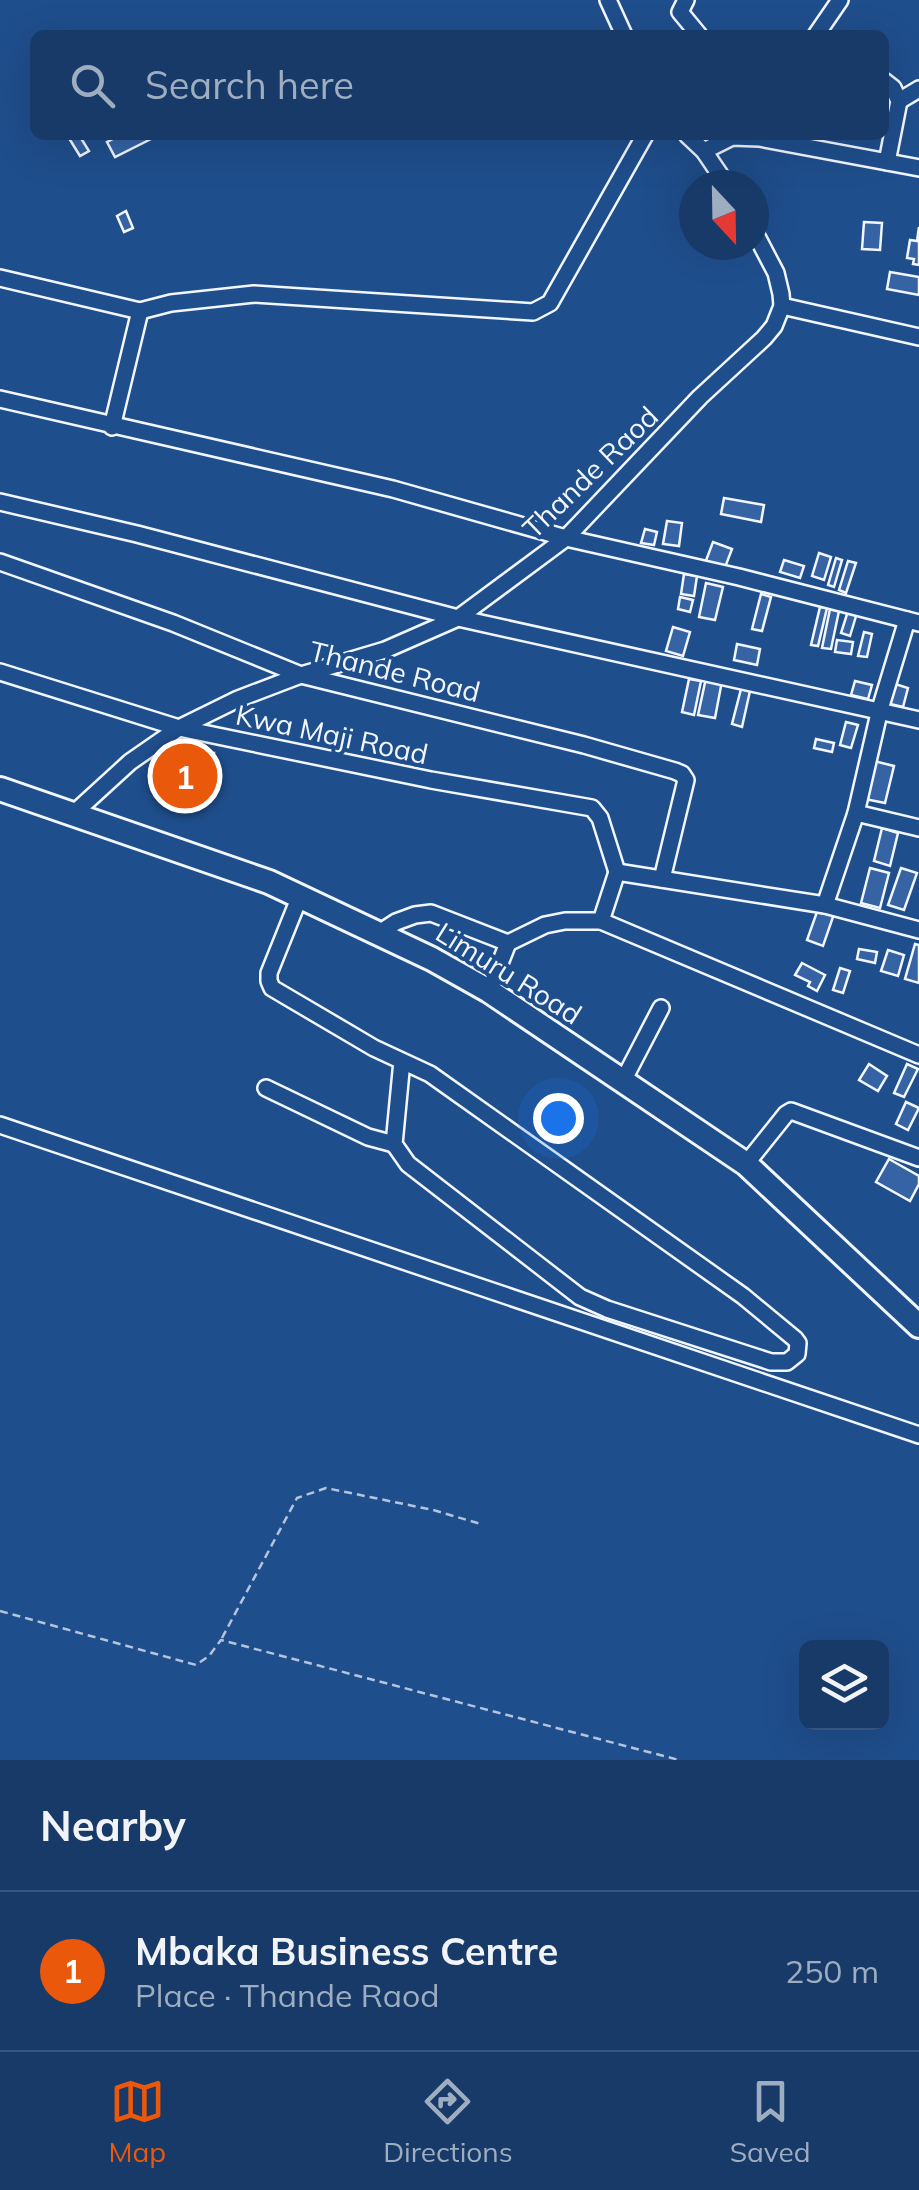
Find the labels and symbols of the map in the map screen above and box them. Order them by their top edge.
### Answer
north arrow [679,170,769,260]
street label: Thande Raod [515,399,665,545]
street label: Thande Road [306,633,484,709]
street label: Kwa Maji Road [233,697,431,771]
pin: 1 [152,738,218,814]
street label: Limuru Road [430,914,588,1032]
your location [533,1093,584,1144]

